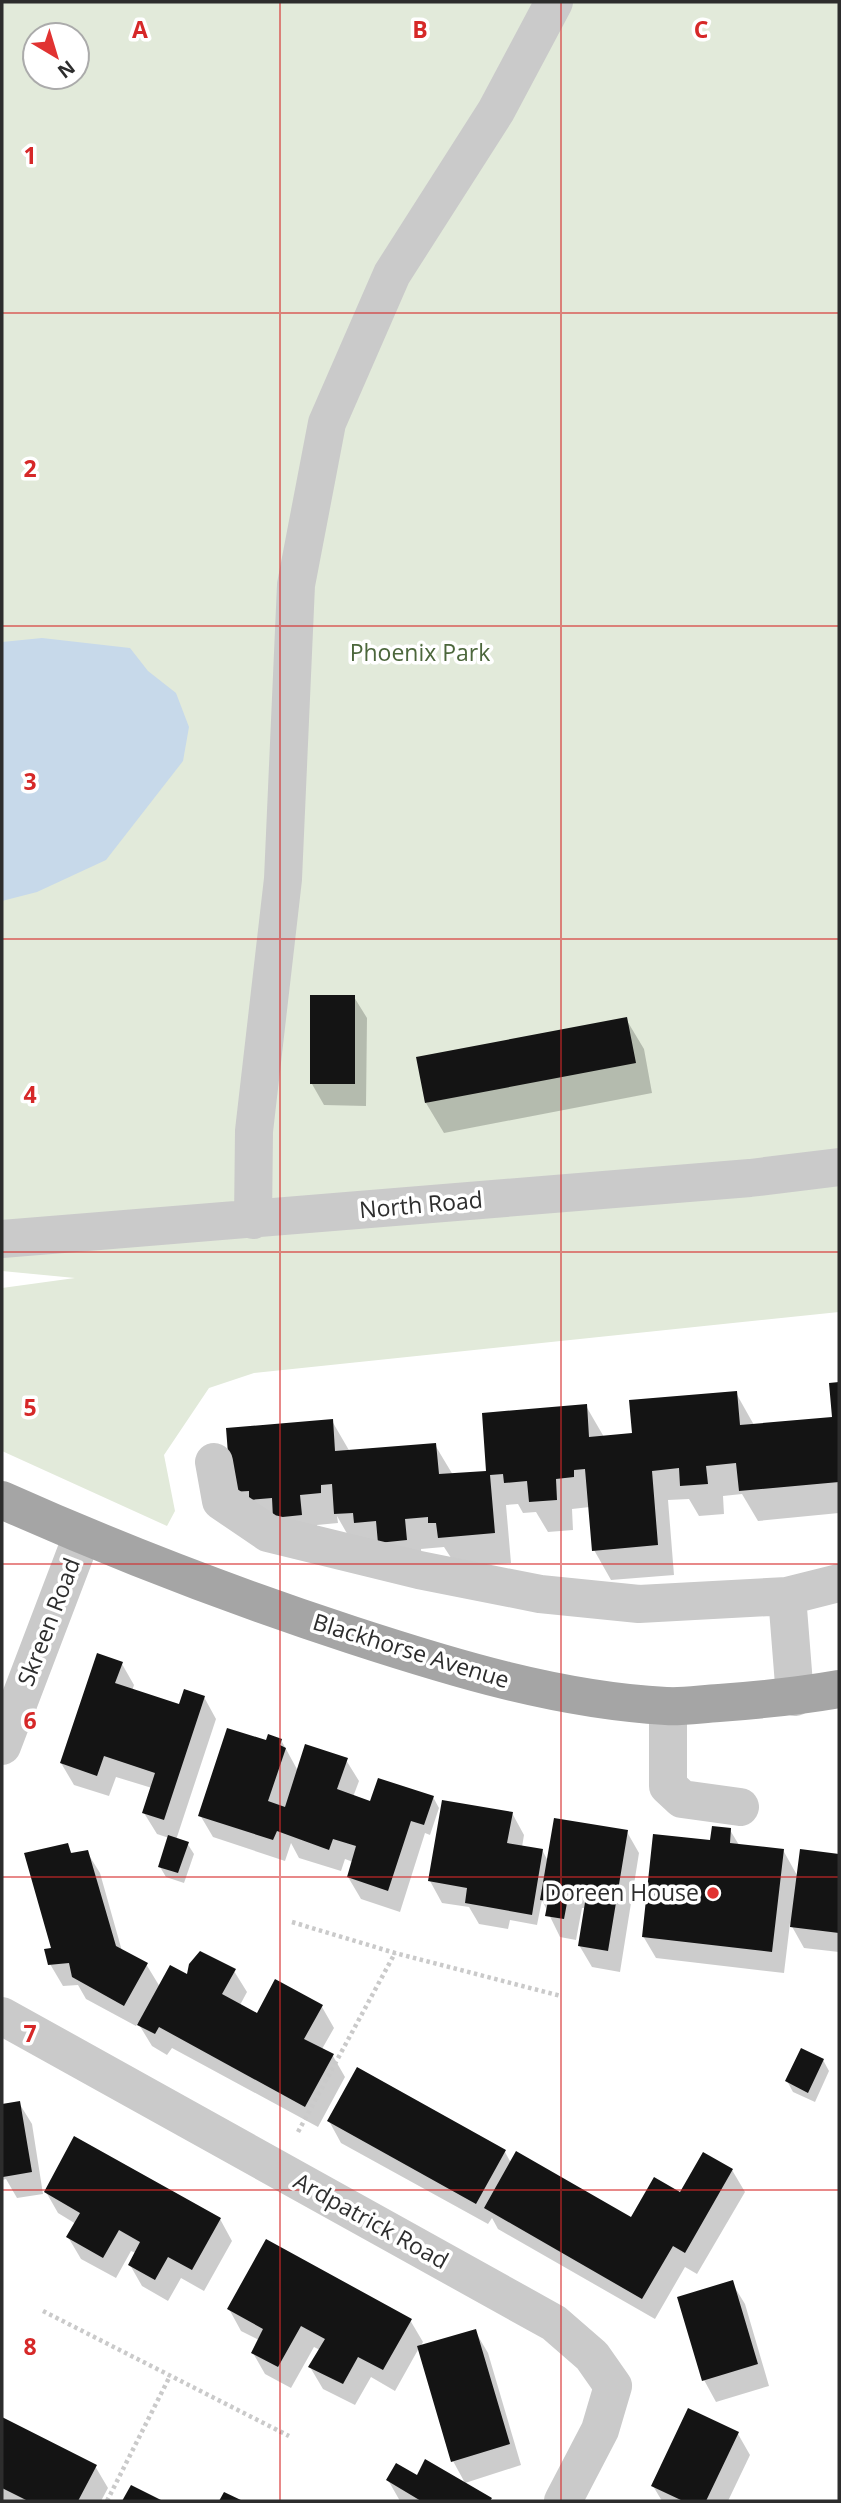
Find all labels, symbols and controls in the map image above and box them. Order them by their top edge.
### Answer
text: A [132,13,148,45]
text: B [412,13,428,45]
text: C [694,13,708,45]
north arrow [21,21,91,91]
text: N [52,54,81,84]
text: 1 [23,139,37,171]
text: 2 [23,452,37,484]
park label: Phoenix Park [350,636,490,668]
text: 3 [23,765,37,797]
text: 4 [23,1078,37,1110]
street label: North Road [358,1183,484,1225]
text: 5 [23,1391,37,1423]
street label: Skreen Road [9,1553,87,1690]
street label: Blackhorse Avenue [309,1605,513,1695]
text: 6 [23,1704,37,1736]
place label: Doreen House [544,1876,699,1908]
marker: Doreen House [705,1885,721,1901]
text: 7 [23,2017,37,2049]
street label: Ardpatrick Road [288,2164,455,2276]
text: 8 [23,2330,37,2362]

